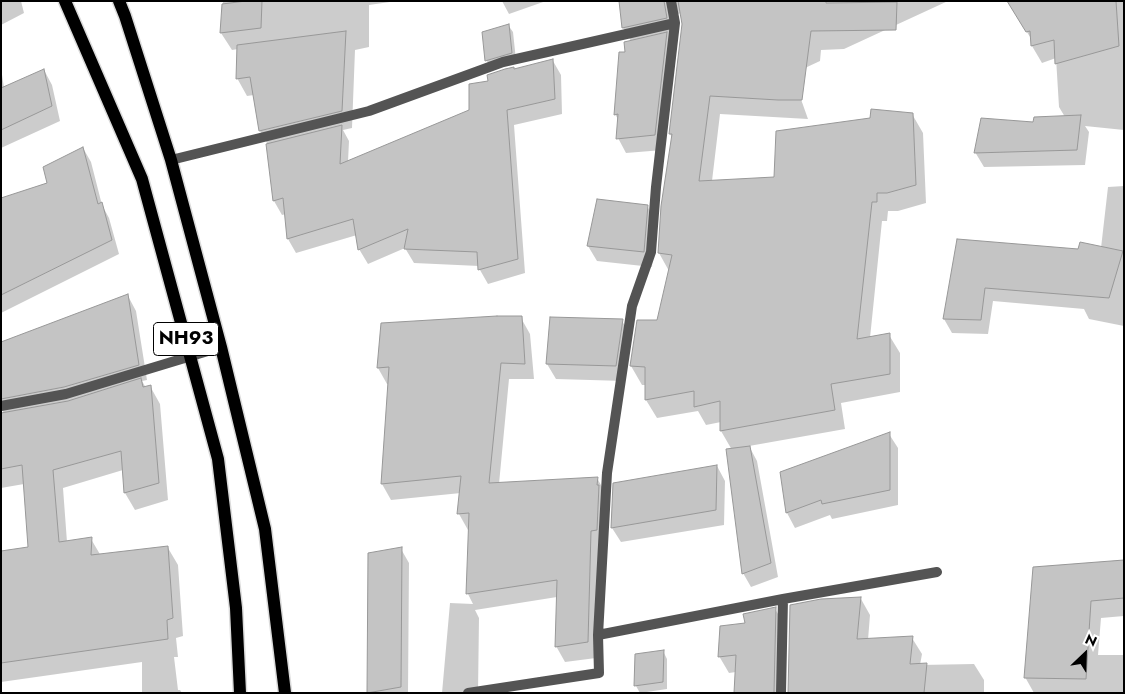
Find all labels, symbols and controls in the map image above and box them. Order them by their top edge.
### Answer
road number: NH93 [154,322,218,356]
north arrow [1060,629,1110,679]
text: N [1082,629,1100,652]

